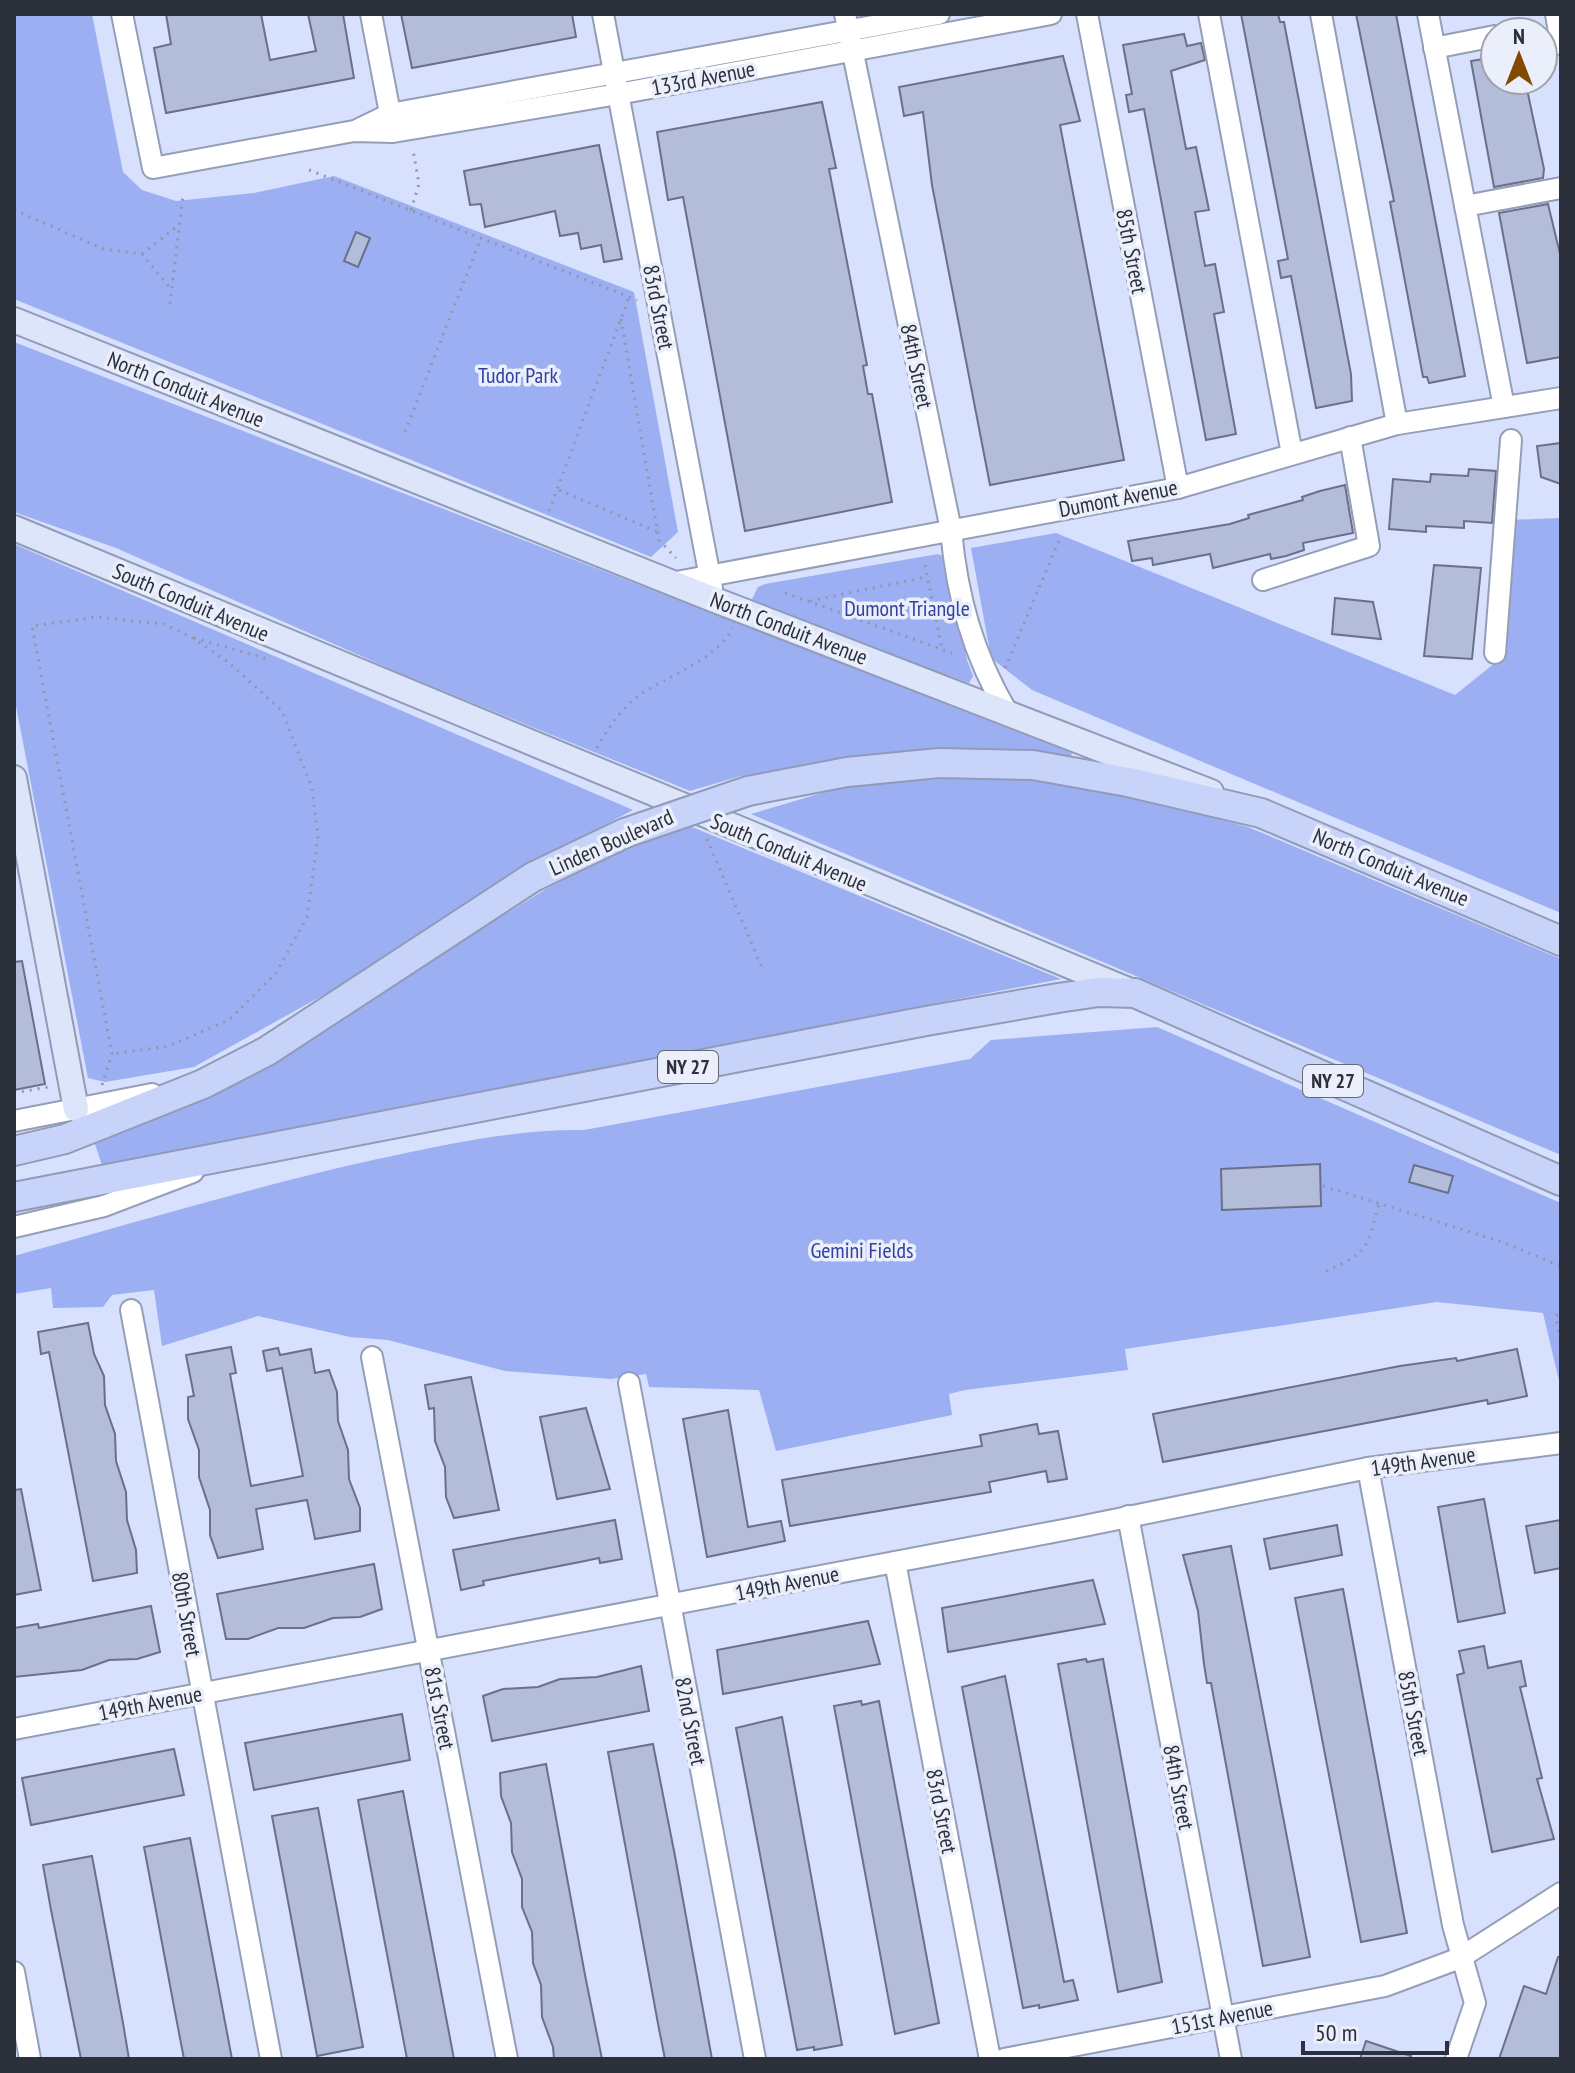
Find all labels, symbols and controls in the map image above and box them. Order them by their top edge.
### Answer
north arrow [1479,16,1559,96]
text: N [1513,22,1525,50]
street label: 133rd Avenue [649,54,757,102]
street label: 85th Street [1110,206,1154,296]
street label: 83rd Street [637,262,681,352]
street label: 84th Street [894,321,940,411]
street label: North Conduit Avenue [104,345,268,433]
park label: Tudor Park [478,361,558,389]
street label: Dumont Avenue [1056,473,1180,523]
street label: South Conduit Avenue [109,556,273,648]
street label: North Conduit Avenue [706,585,872,671]
park label: Dumont Triangle [844,594,970,622]
street label: Linden Boulevard [545,802,677,882]
street label: South Conduit Avenue [707,806,871,898]
street label: North Conduit Avenue [1309,822,1473,912]
road number: NY 27 [658,1051,718,1083]
road number: NY 27 [1303,1065,1363,1097]
park label: Gemini Fields [810,1236,914,1264]
street label: 149th Avenue [1369,1440,1477,1482]
street label: 149th Avenue [733,1559,841,1607]
street label: 80th Street [166,1569,208,1659]
street label: 81st Street [418,1664,462,1752]
street label: 85th Street [1392,1668,1436,1758]
street label: 82nd Street [669,1675,713,1767]
street label: 149th Avenue [96,1679,204,1727]
street label: 84th Street [1157,1742,1201,1832]
street label: 83rd Street [920,1766,964,1856]
street label: 151st Avenue [1169,1993,1275,2041]
scale bar [1303,2005,1447,2055]
text: 50 m [1315,2017,1357,2048]

